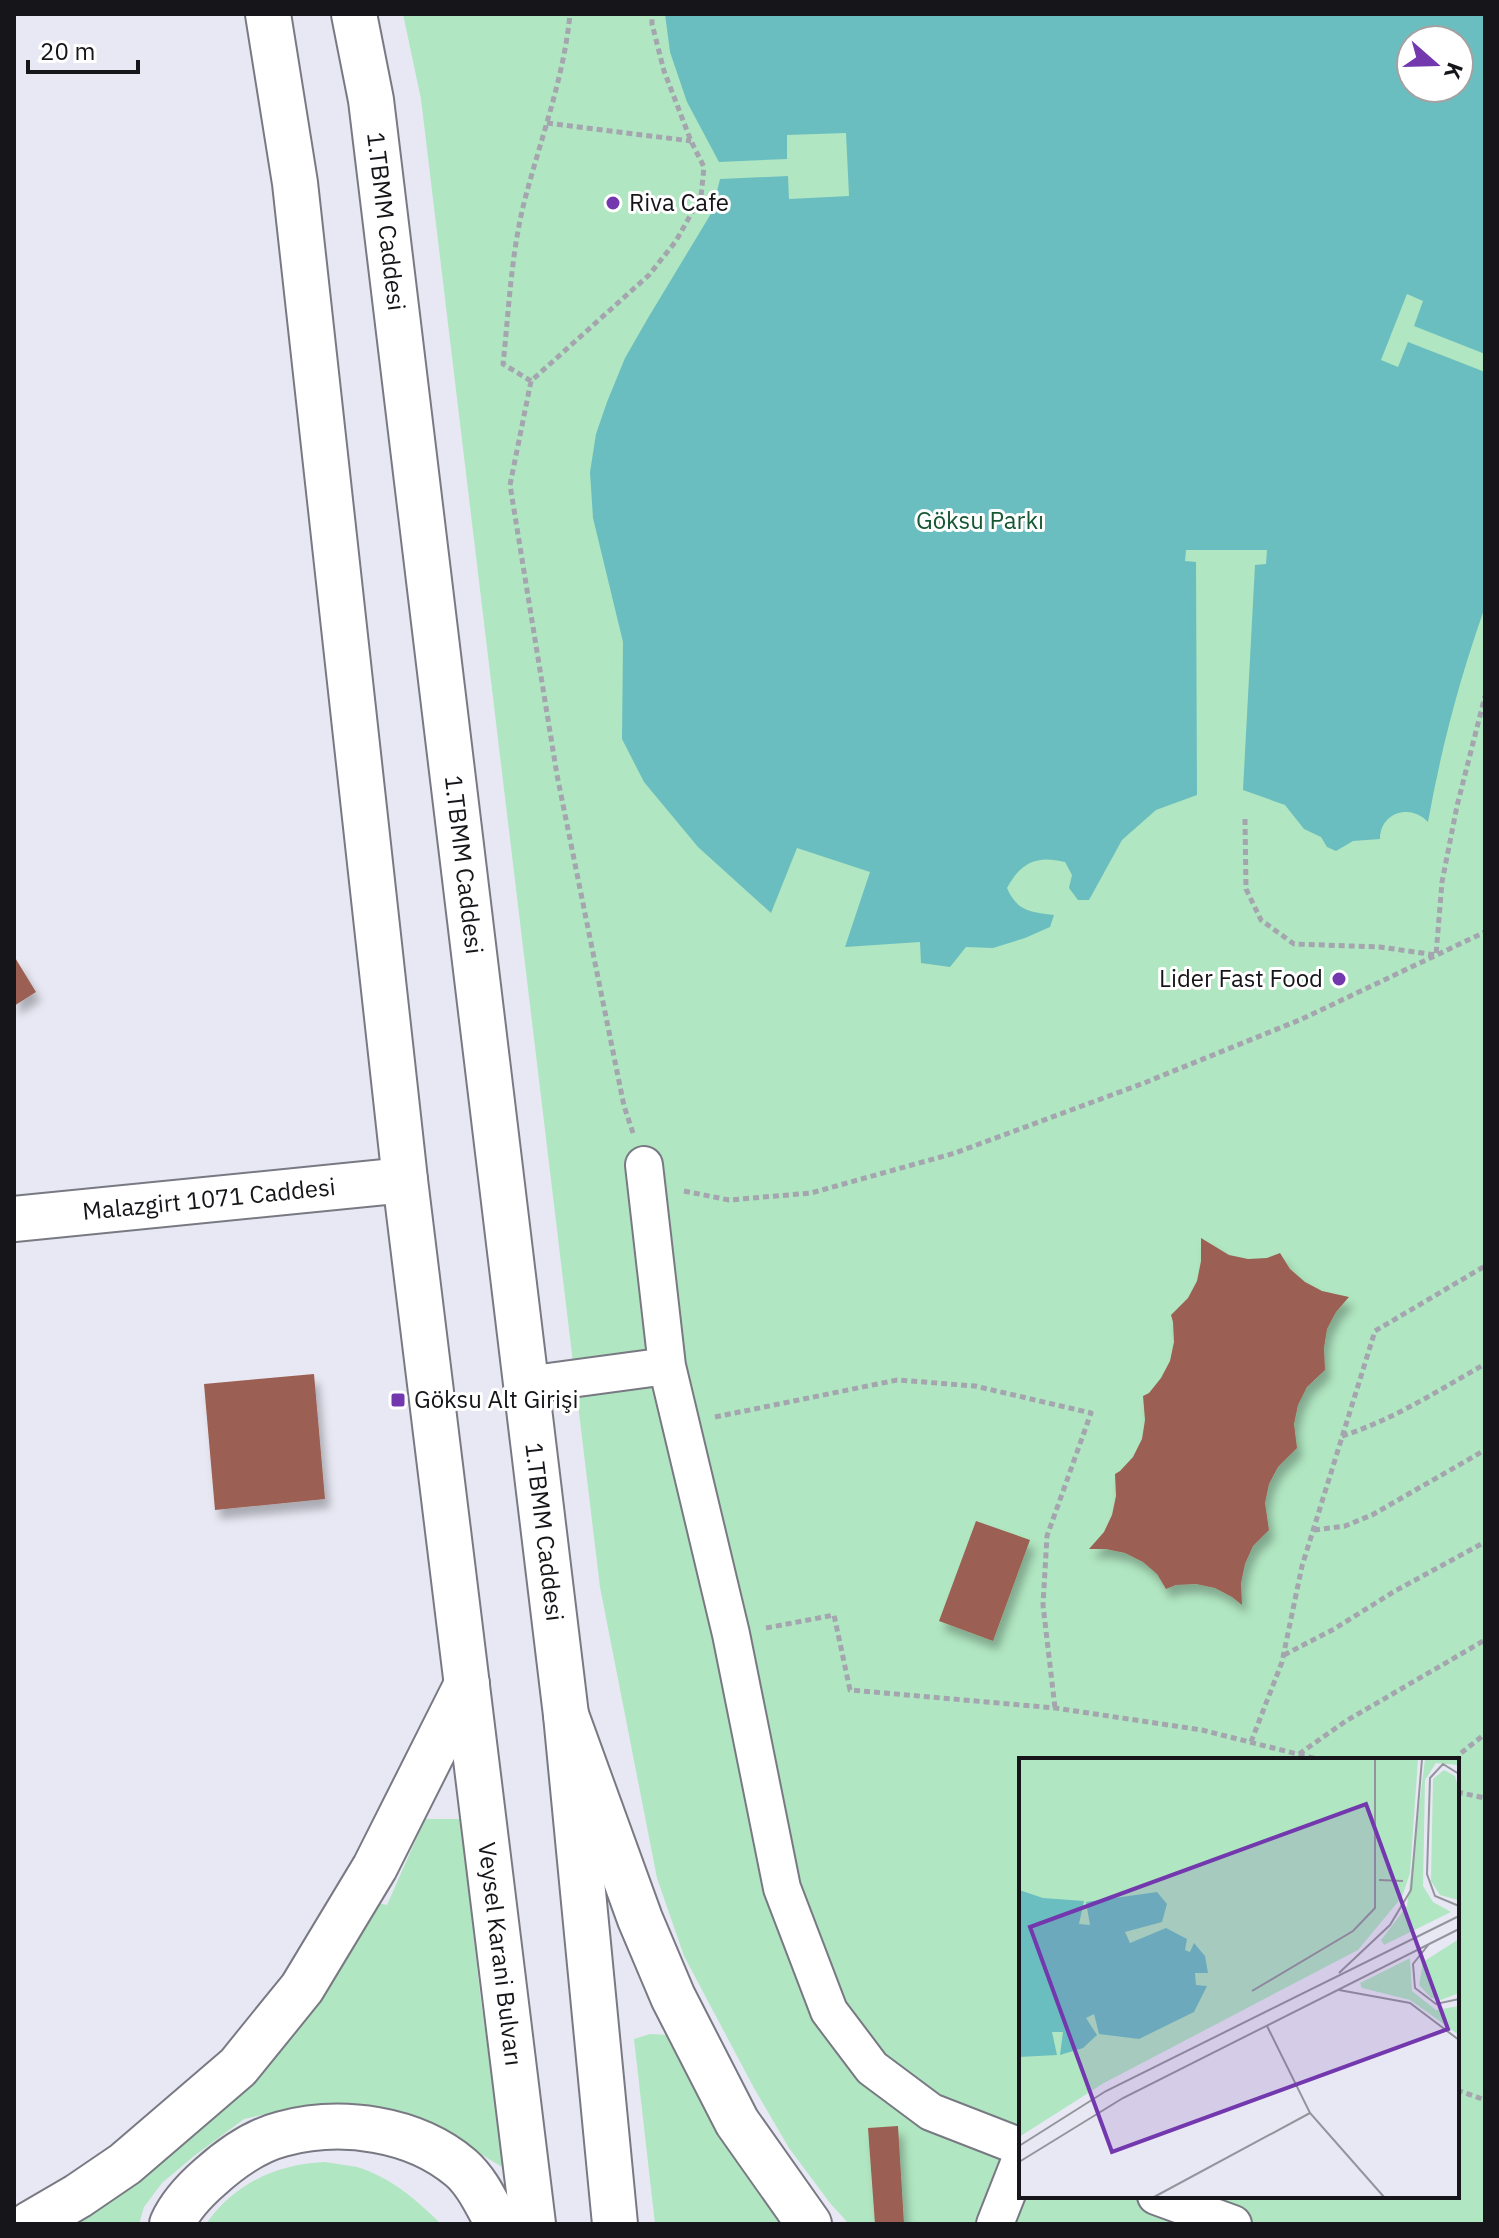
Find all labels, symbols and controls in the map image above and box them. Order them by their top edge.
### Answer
scale bar [28,24,138,74]
north arrow [1395,24,1475,104]
text: 20 m [40,35,95,67]
text: K [1438,59,1471,84]
street label: 1.TBMM Caddesi [360,130,413,312]
place label: Riva Cafe [629,186,729,218]
marker: Riva Cafe [604,194,622,212]
park label: Göksu Parkı [916,504,1044,536]
street label: 1.TBMM Caddesi [438,774,491,956]
place label: Lider Fast Food [1159,962,1323,994]
marker: Lider Fast Food [1330,970,1348,988]
street label: Malazgirt 1071 Caddesi [81,1170,337,1227]
place label: Göksu Alt Girişi [414,1383,579,1415]
marker: Göksu Alt Girişi [389,1391,407,1409]
street label: 1.TBMM Caddesi [518,1441,572,1623]
inset map [1019,1758,1459,2198]
street label: Veysel Karani Bulvarı [471,1840,530,2068]

